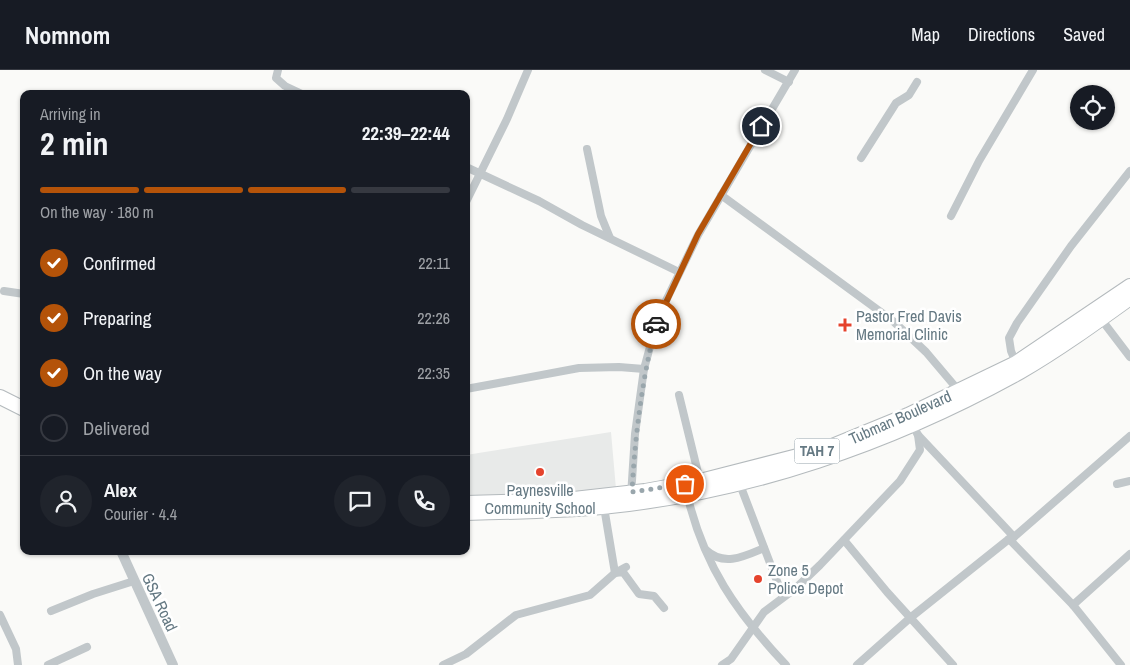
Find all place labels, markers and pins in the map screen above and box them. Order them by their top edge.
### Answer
pin [740,105,782,147]
place label: Pastor Fred Davis Memorial Clinic [856,305,962,345]
marker: Pastor Fred Davis Memorial Clinic [838,318,852,332]
pin [664,463,706,505]
marker: Paynesville Community School [534,466,546,478]
place label: Paynesville Community School [485,479,595,519]
place label: Zone 5 Police Depot [768,559,843,599]
marker: Zone 5 Police Depot [752,573,764,585]

